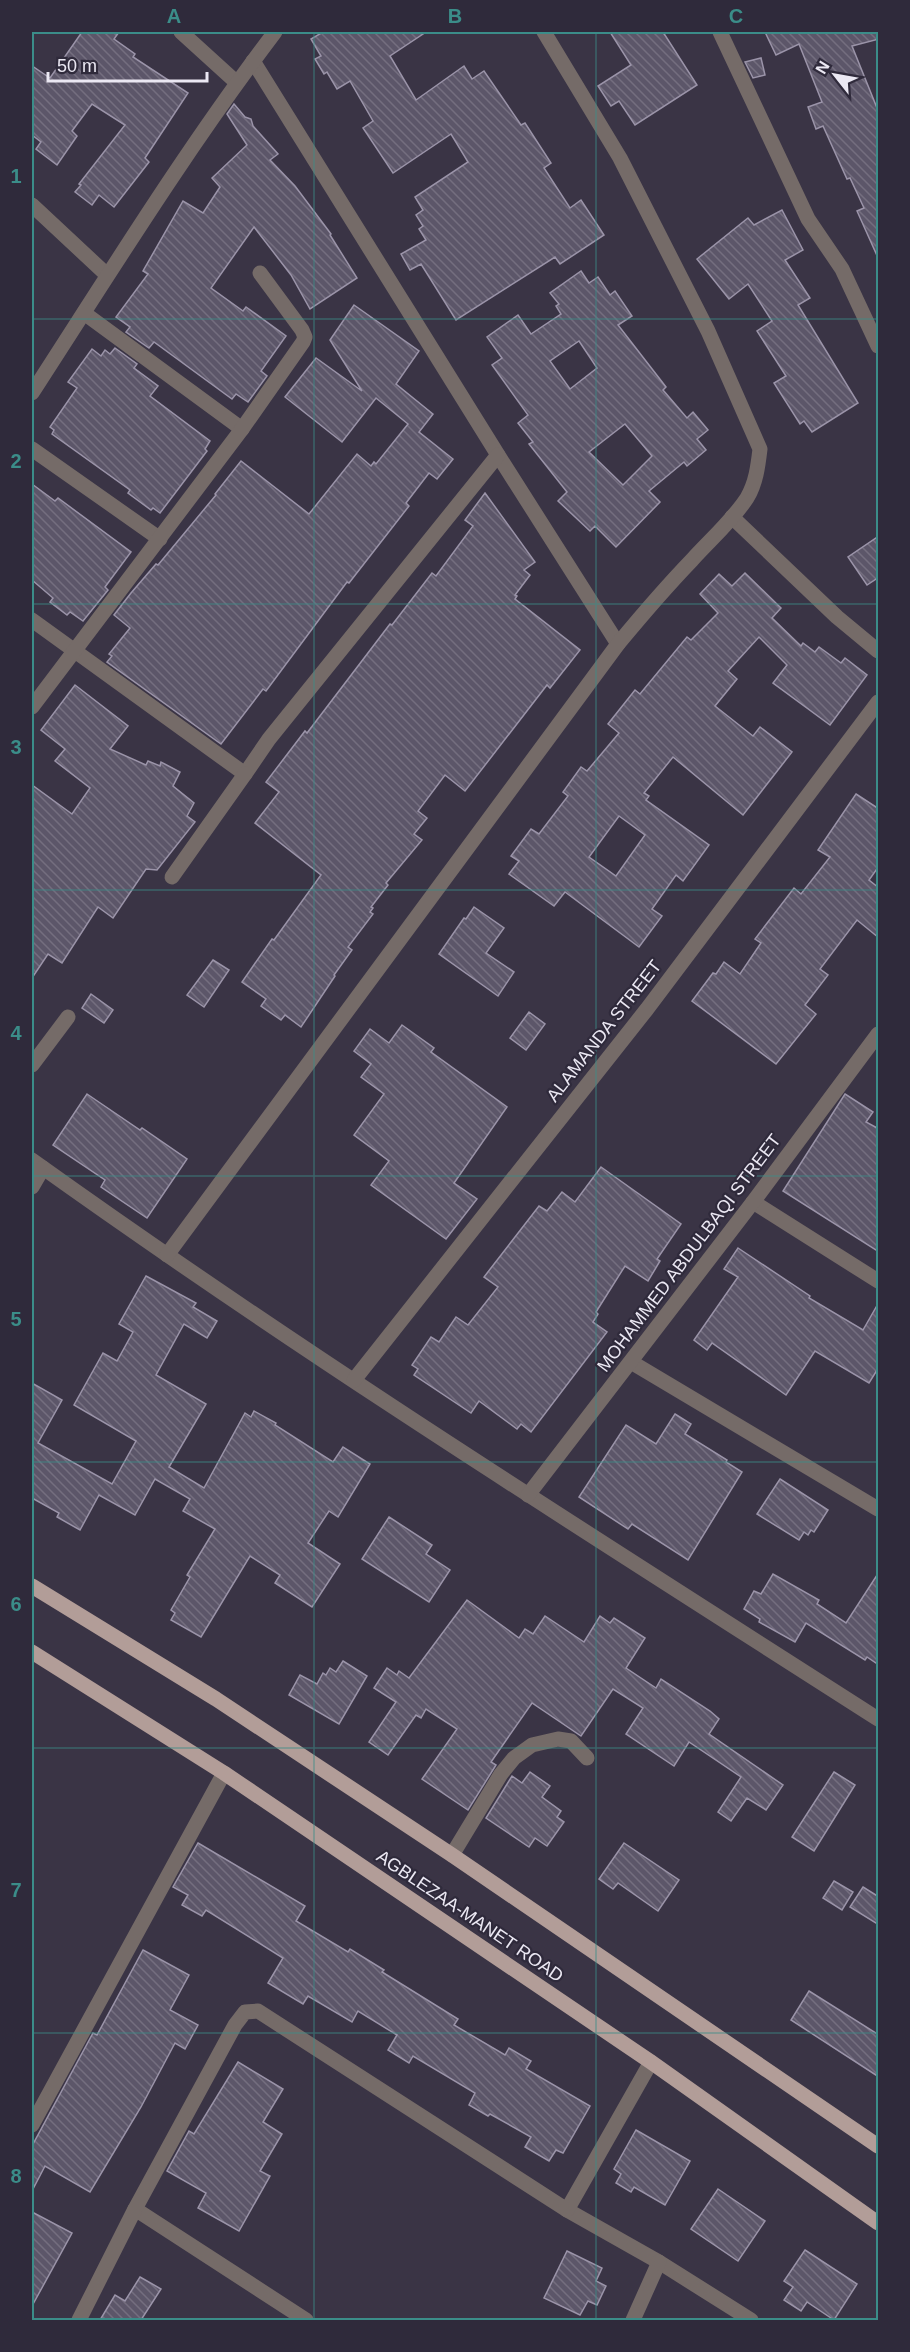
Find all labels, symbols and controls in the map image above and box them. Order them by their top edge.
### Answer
text: A [167,5,181,27]
text: B [448,5,462,27]
text: C [729,5,743,27]
scale bar [48,45,207,83]
north arrow [805,45,865,105]
text: 50 m [57,56,97,76]
text: N [812,58,833,77]
text: 1 [10,165,22,187]
text: 2 [10,450,22,472]
text: 3 [10,736,22,758]
street label: ALAMANDA STREET [543,956,665,1106]
text: 4 [10,1022,22,1044]
street label: MOHAMMED ABDULBAQI STREET [593,1130,785,1376]
text: 5 [10,1308,22,1330]
text: 6 [10,1593,22,1615]
street label: AGBLEZAA-MANET ROAD [373,1846,567,1986]
text: 7 [10,1879,22,1901]
text: 8 [10,2165,22,2187]

